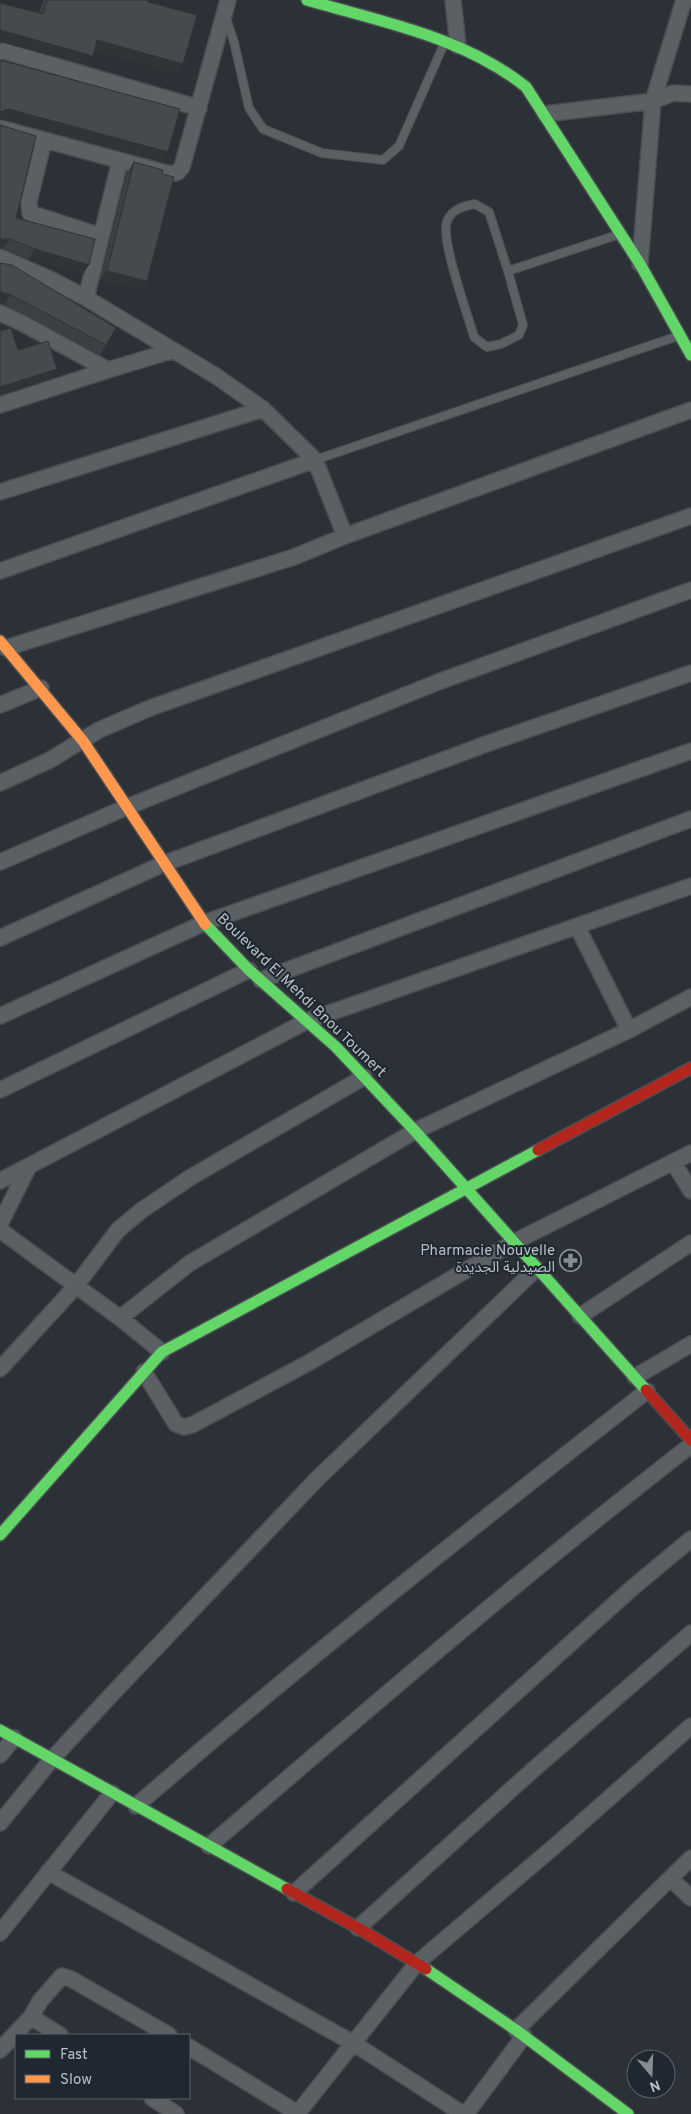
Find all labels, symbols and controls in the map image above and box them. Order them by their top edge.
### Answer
street label: Boulevard El Mehdi Bnou Toumert [212,910,390,1082]
place label: Pharmacie Nouvelle الصيدلية الجديدة [420,1242,555,1278]
pharmacy icon: Pharmacie Nouvelle الصيدلية الجديدة [559,1248,583,1272]
legend [15,2034,190,2099]
text: Fast [60,2046,88,2065]
north arrow [626,2049,676,2099]
text: Slow [60,2071,92,2090]
text: N [647,2075,662,2095]

